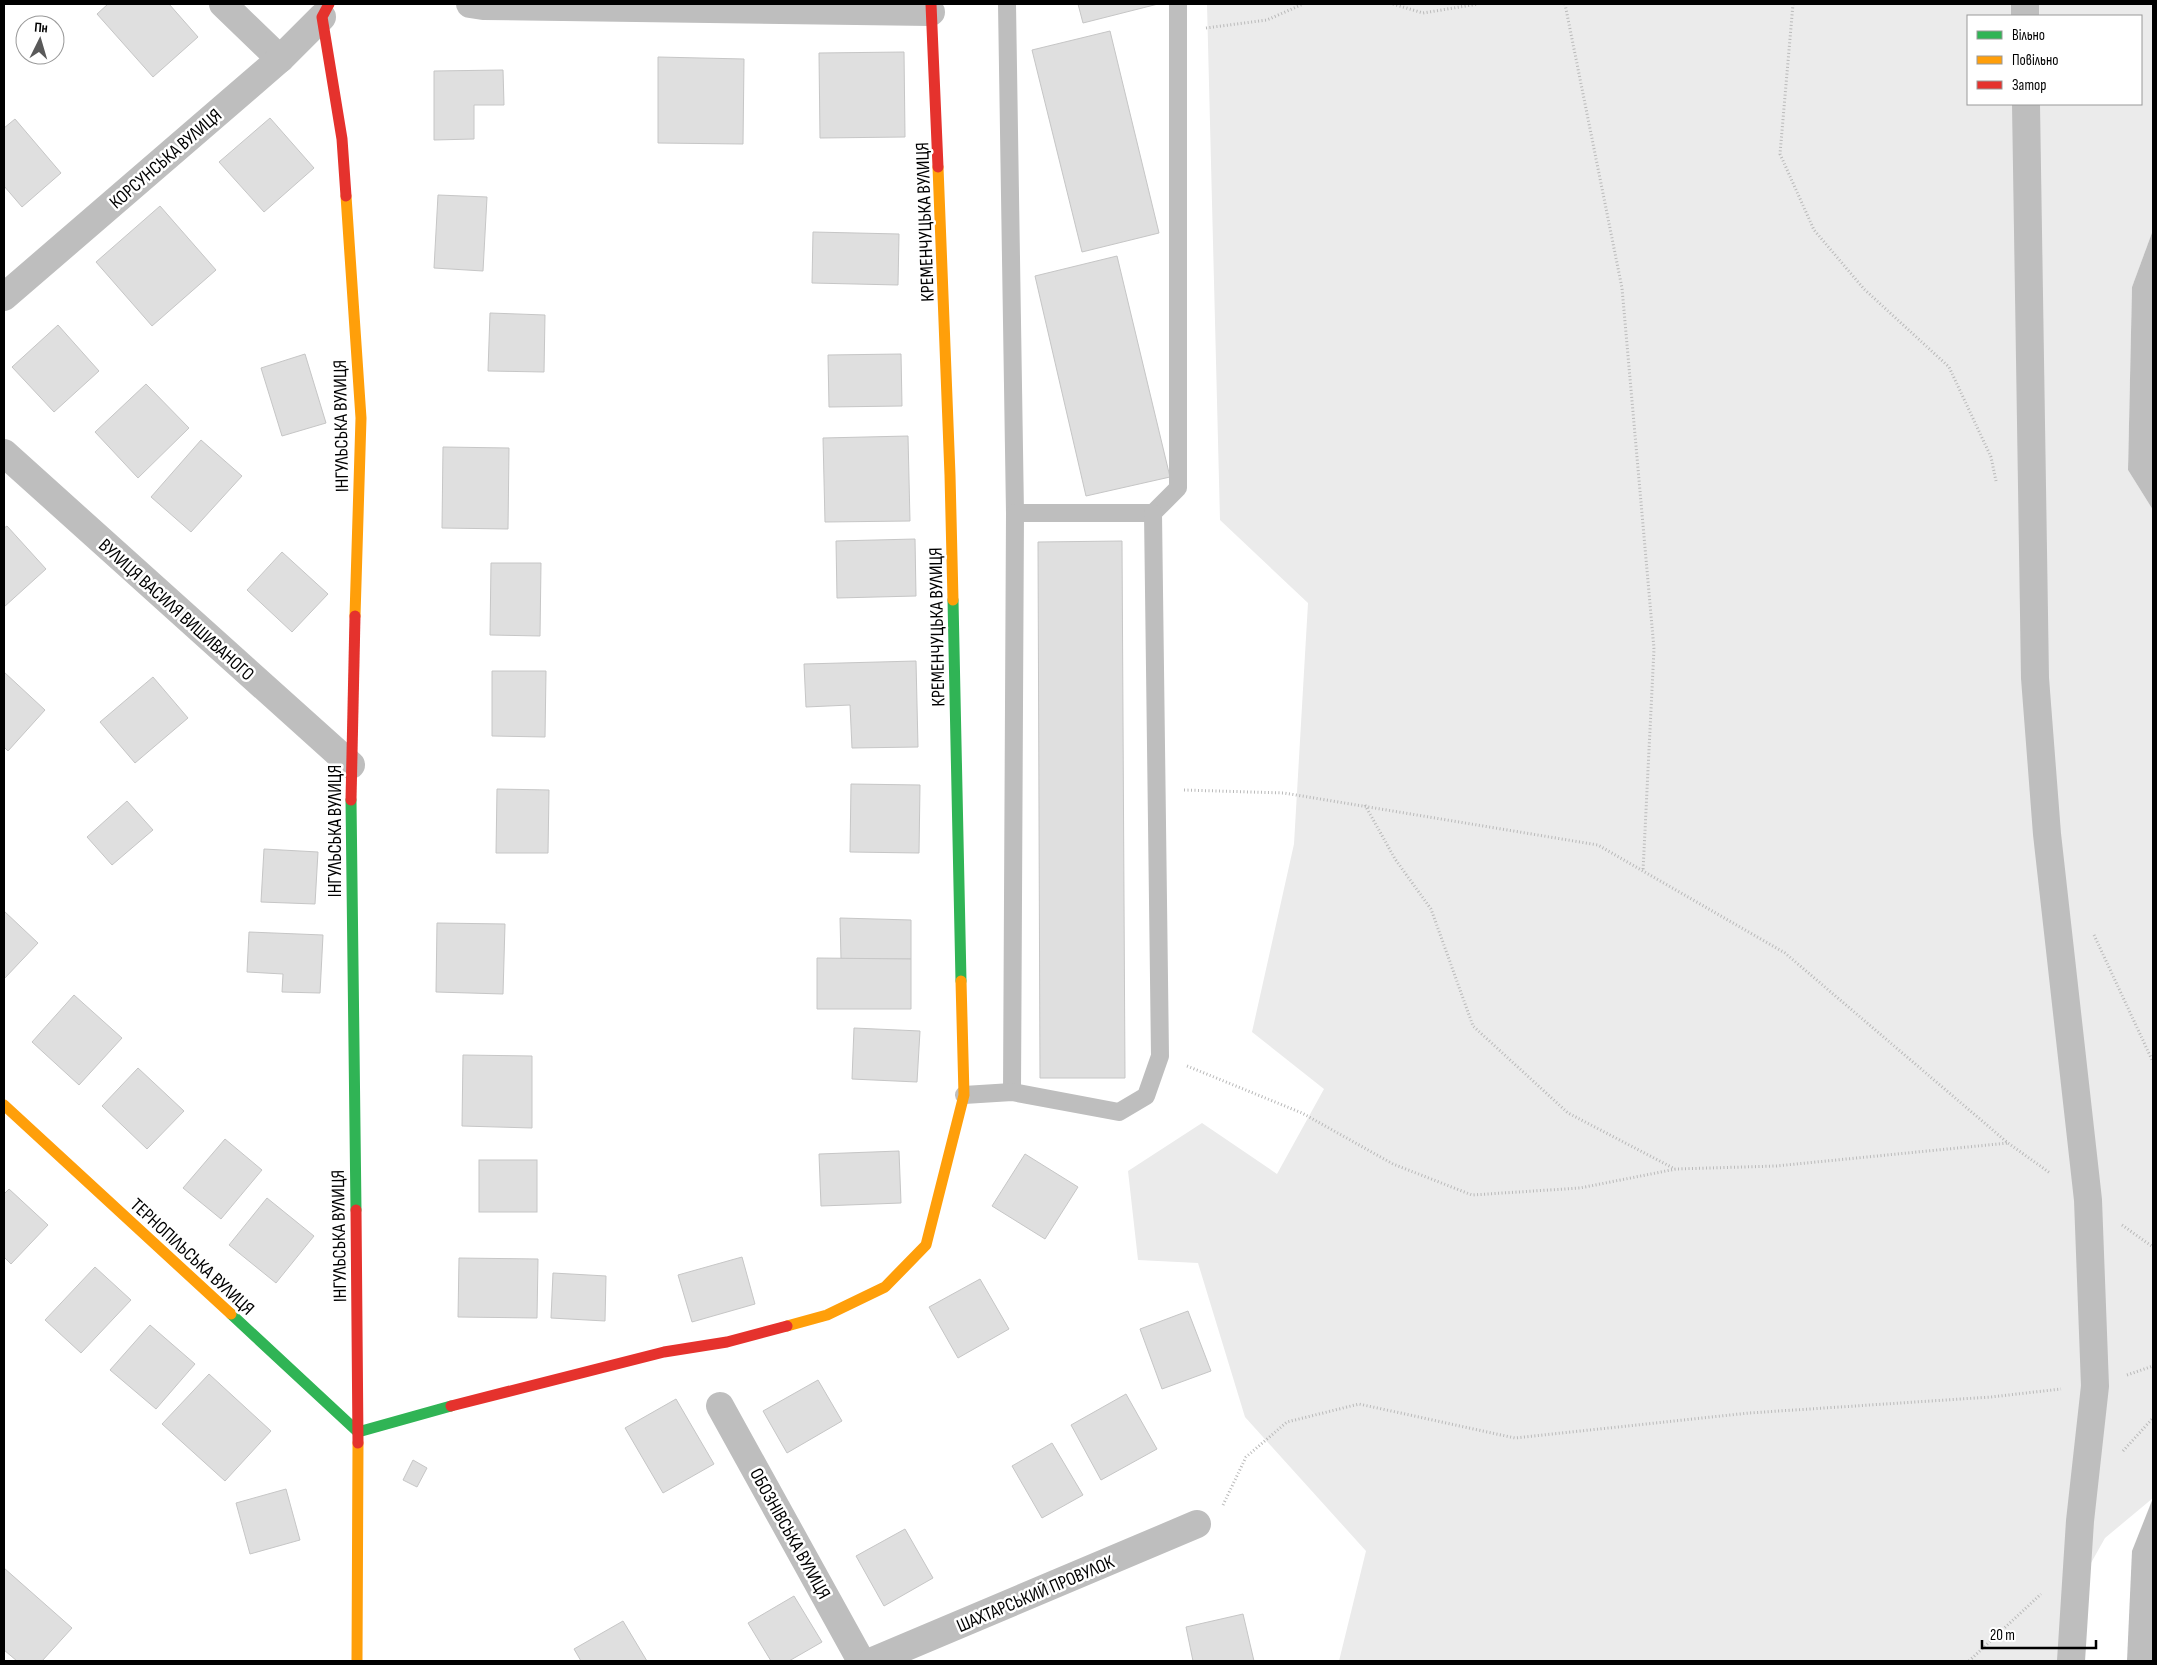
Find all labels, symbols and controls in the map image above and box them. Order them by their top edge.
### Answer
north arrow [15,15,65,65]
legend [1967,15,2142,105]
text: Пн [34,18,49,37]
text: Вільно [2012,26,2045,45]
text: Повільно [2012,51,2058,70]
text: Затор [2012,76,2046,95]
street label: КОРСУНСЬКА ВУЛИЦЯ [105,104,227,214]
street label: КРЕМЕНЧУЦЬКА ВУЛИЦЯ [911,142,940,302]
street label: ІНГУЛЬСЬКА ВУЛИЦЯ [329,360,354,492]
street label: ВУЛИЦЯ ВАСИЛЯ ВИШИВАНОГО [93,534,259,686]
street label: КРЕМЕНЧУЦЬКА ВУЛИЦЯ [925,547,950,707]
street label: ІНГУЛЬСЬКА ВУЛИЦЯ [324,765,347,897]
street label: ІНГУЛЬСЬКА ВУЛИЦЯ [327,1170,352,1302]
street label: ТЕРНОПІЛЬСЬКА ВУЛИЦЯ [125,1194,259,1320]
street label: ОБОЗНІВСЬКА ВУЛИЦЯ [744,1464,835,1603]
street label: ШАХТАРСЬКИЙ ПРОВУЛОК [953,1551,1118,1638]
scale bar [1982,1618,2096,1650]
text: 20 m [1990,1626,2015,1645]

